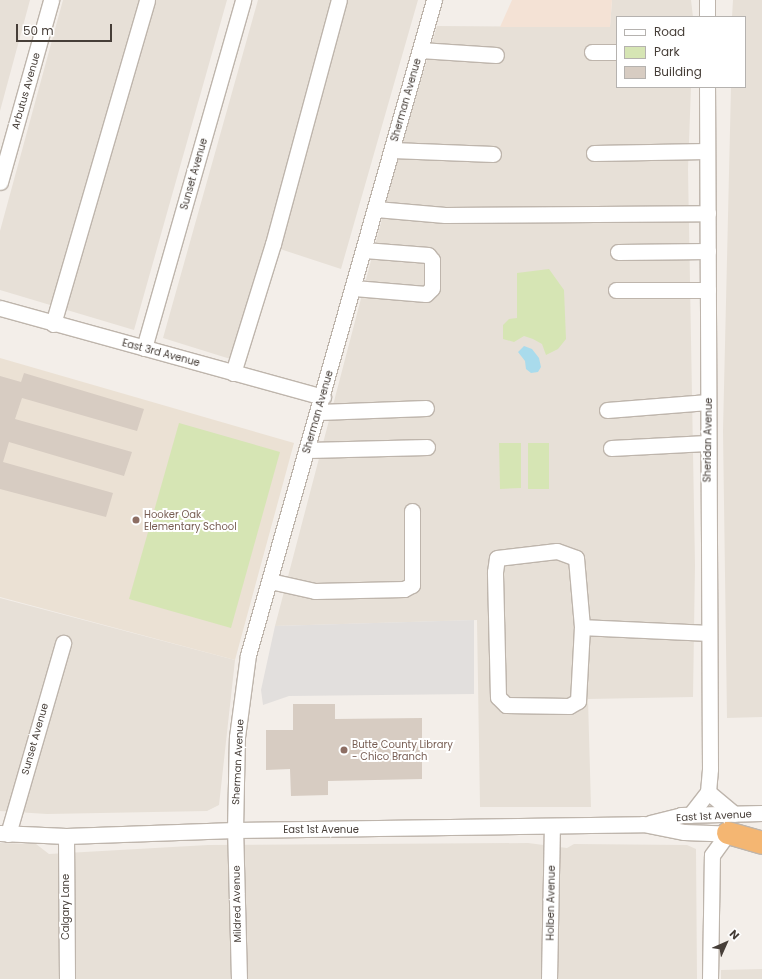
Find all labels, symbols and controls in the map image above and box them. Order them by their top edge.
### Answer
scale bar [18,16,114,42]
legend [616,16,746,88]
text: 50 m [23,22,54,39]
text: Road [654,23,685,40]
text: Park [654,43,680,60]
street label: Arbutus Avenue [9,51,43,131]
street label: Sherman Avenue [388,57,424,143]
text: Building [654,63,702,80]
street label: Sunset Avenue [178,137,210,211]
street label: East 3rd Avenue [121,337,201,369]
street label: Sherman Avenue [300,369,336,455]
street label: Sheridan Avenue [701,398,715,482]
place label: Hooker Oak Elementary School [144,508,237,532]
marker: Hooker Oak Elementary School [131,515,141,525]
street label: Sunset Avenue [19,702,51,776]
street label: Sherman Avenue [230,719,246,805]
place label: Butte County Library - Chico Branch [352,738,453,762]
marker: Butte County Library - Chico Branch [339,745,349,755]
street label: East 1st Avenue [676,808,752,824]
street label: East 1st Avenue [283,824,359,836]
street label: Mildred Avenue [230,865,244,943]
street label: Holben Avenue [544,865,558,941]
street label: Calgary Lane [60,874,72,940]
north arrow [706,923,746,963]
text: N [726,926,743,943]

